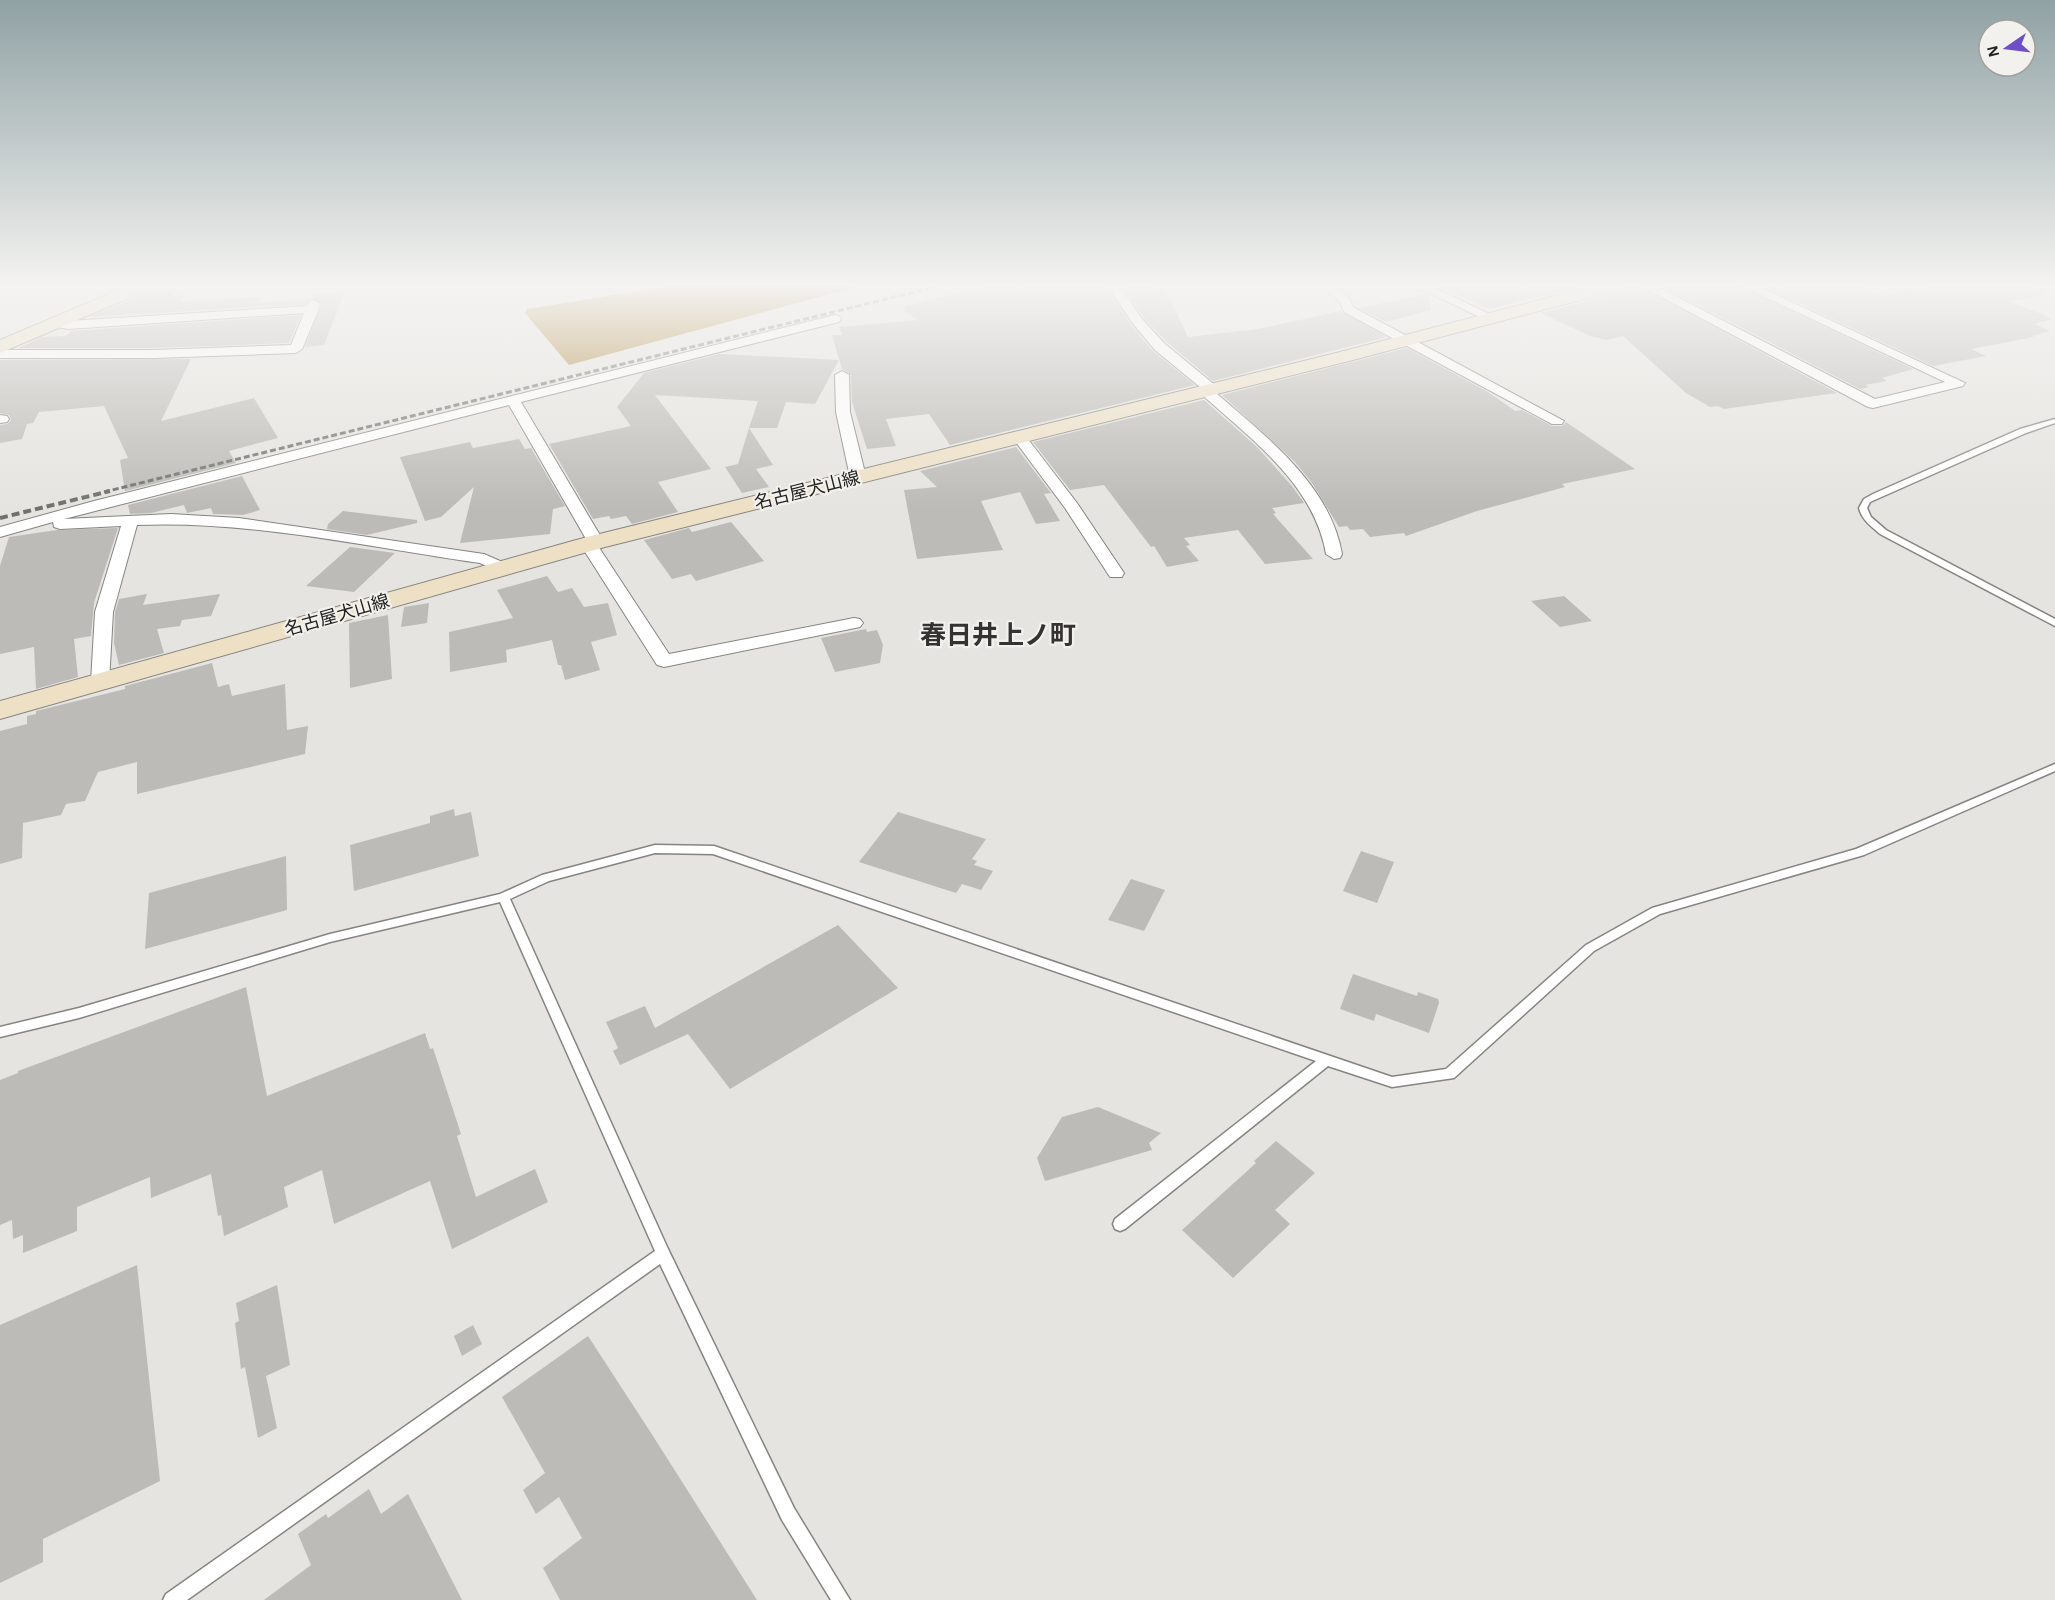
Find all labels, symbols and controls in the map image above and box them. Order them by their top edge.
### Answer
north arrow [1977,18,2037,78]
text: N [1984,44,2003,59]
street label: 名古屋犬山線 [752,467,862,513]
street label: 名古屋犬山線 [282,591,392,639]
district label: 春日井上ノ町 [920,621,1076,649]

